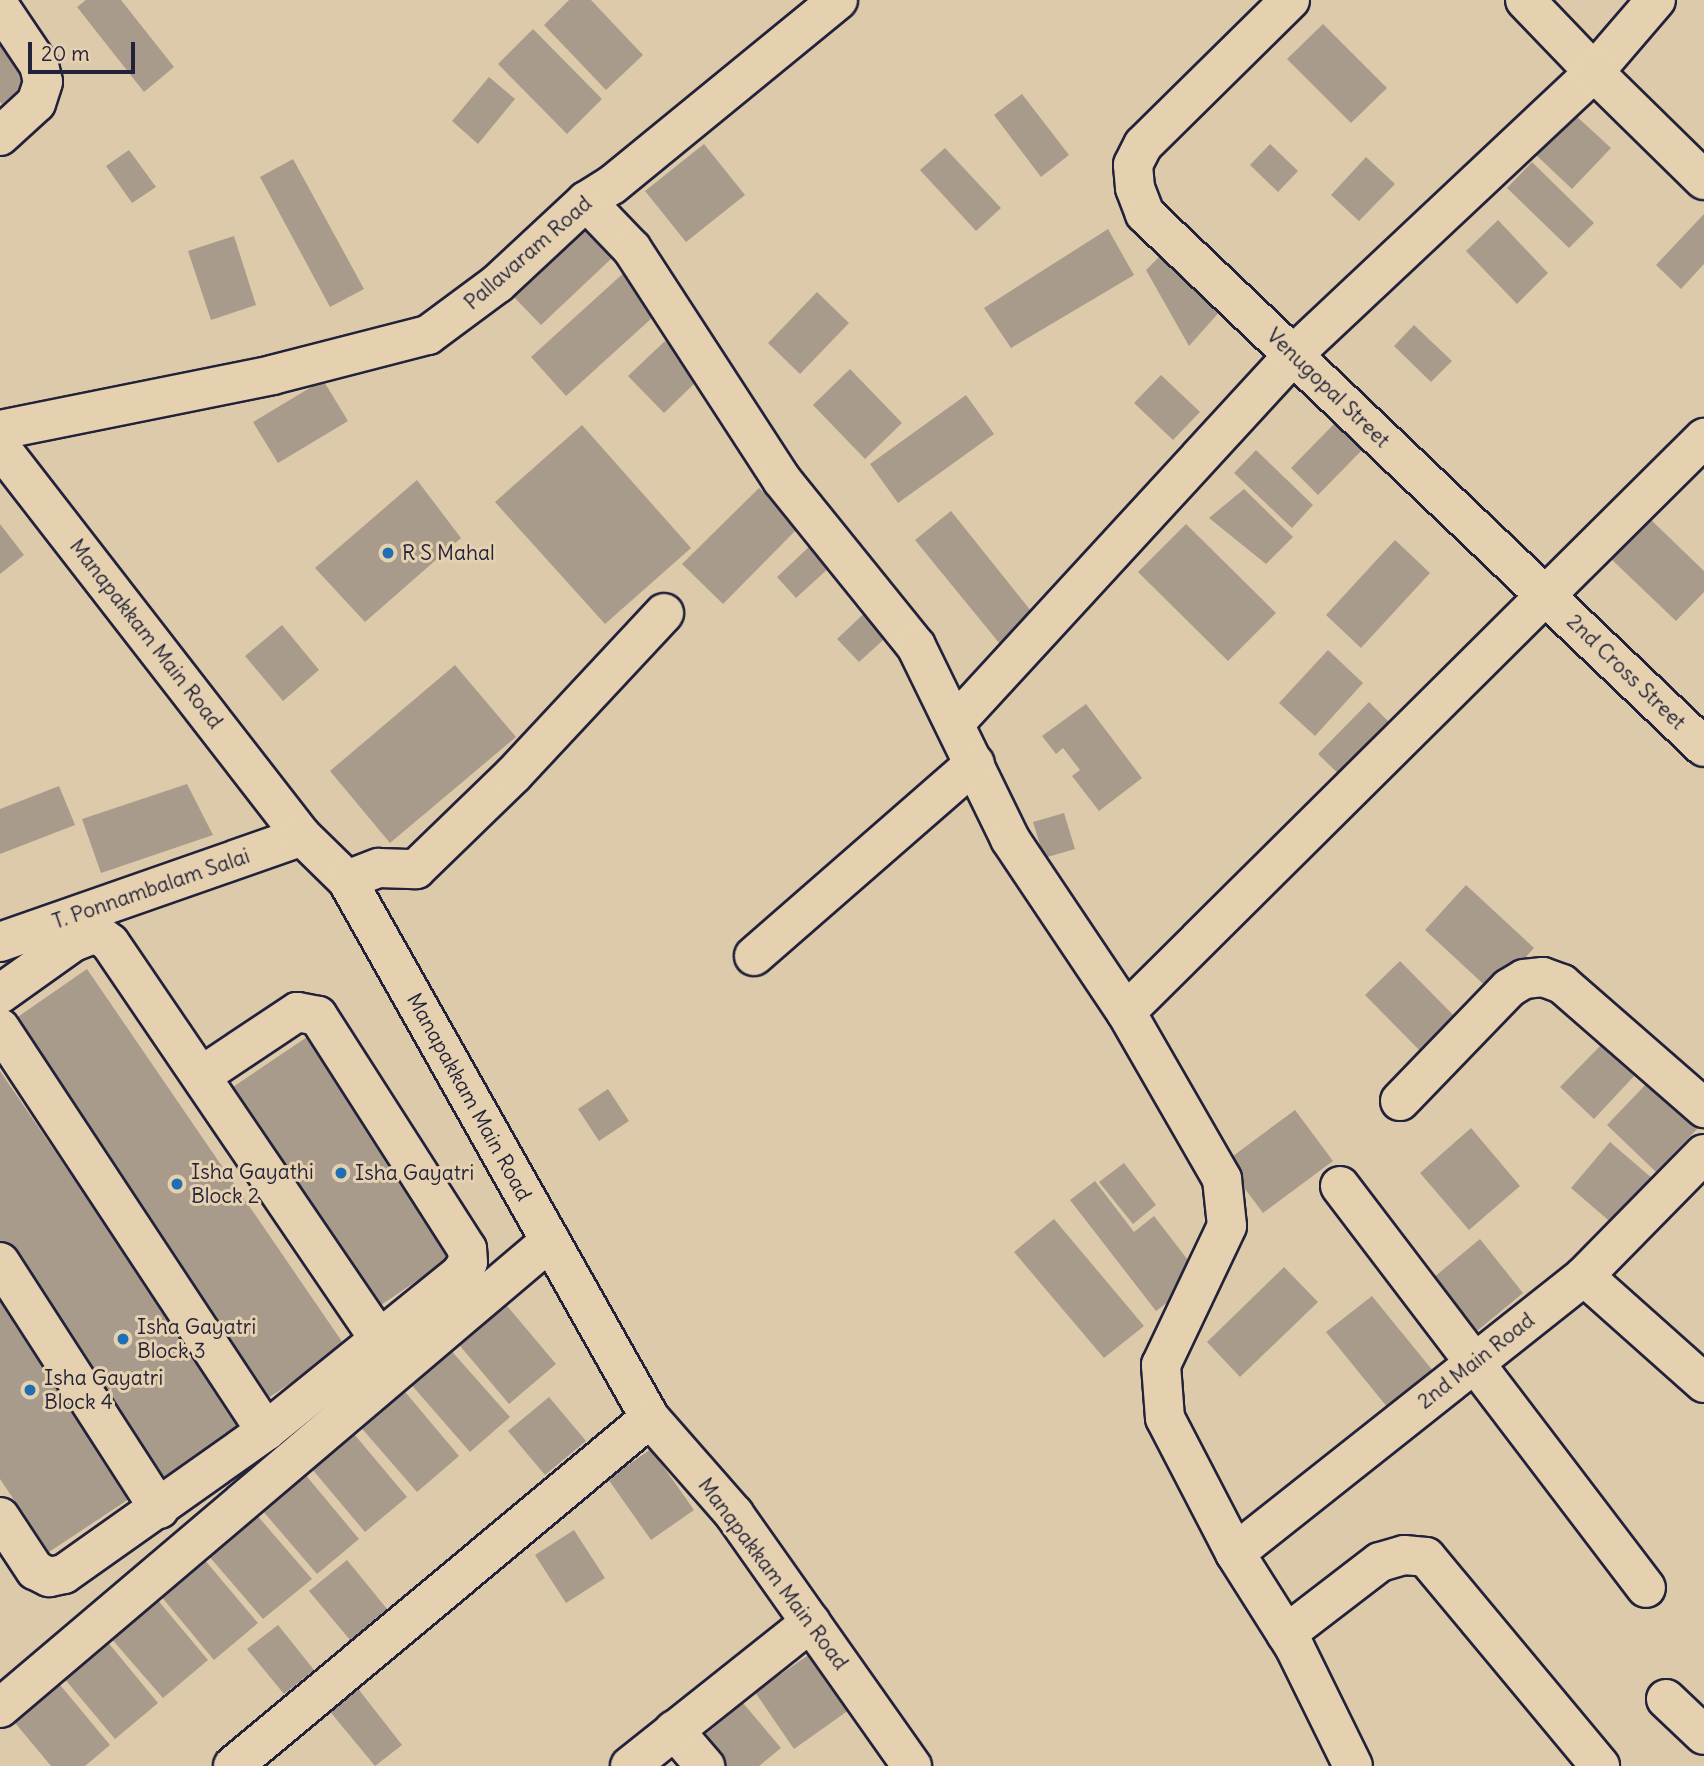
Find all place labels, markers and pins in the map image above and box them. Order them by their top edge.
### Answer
place label: R S Mahal [402,540,495,566]
marker: R S Mahal [380,545,396,561]
place label: Isha Gayathi Block 2 [191,1159,314,1209]
place label: Isha Gayatri [355,1160,474,1186]
marker: Isha Gayatri [333,1165,349,1181]
marker: Isha Gayathi Block 2 [169,1176,185,1192]
place label: Isha Gayatri Block 3 [137,1314,256,1364]
marker: Isha Gayatri Block 3 [115,1331,131,1347]
place label: Isha Gayatri Block 4 [44,1365,163,1415]
marker: Isha Gayatri Block 4 [22,1382,38,1398]

